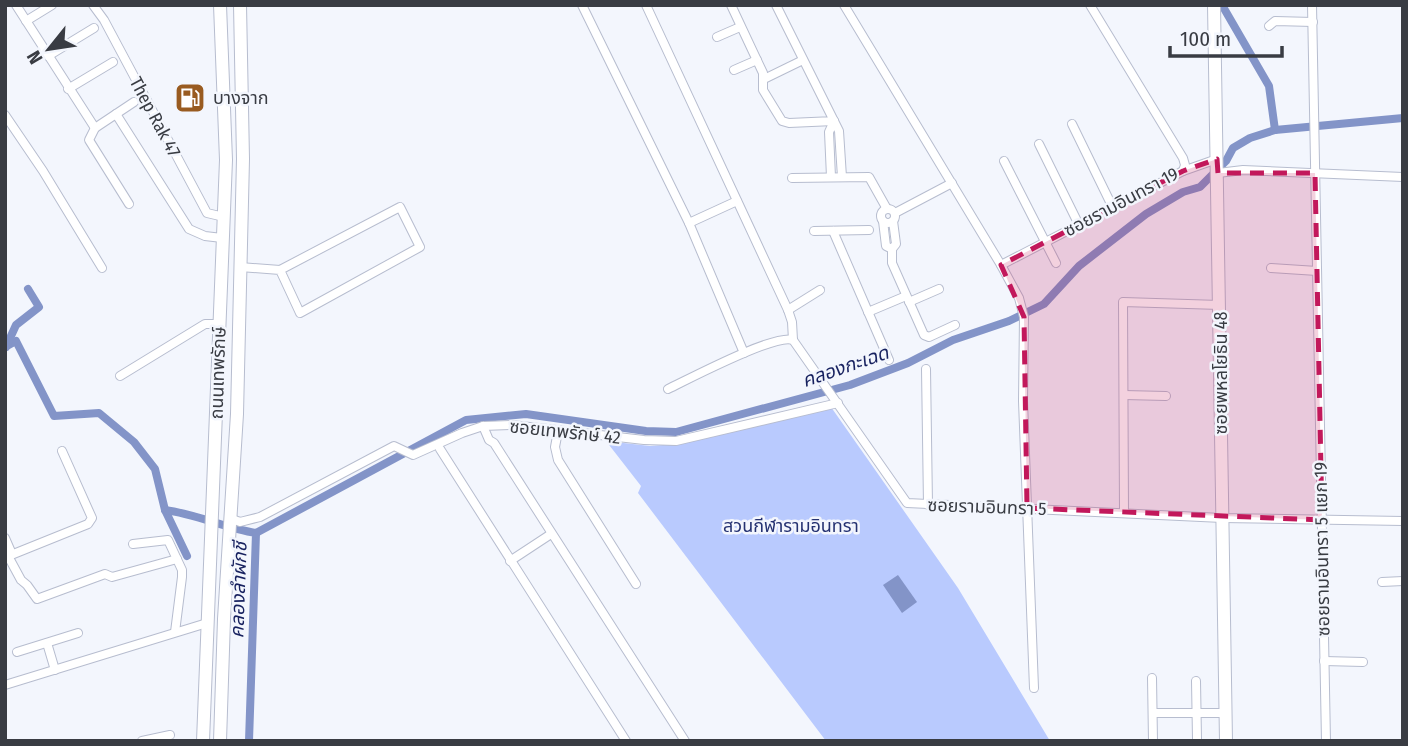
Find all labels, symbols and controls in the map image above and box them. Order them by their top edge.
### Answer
north arrow [14,14,84,84]
scale bar [1170,14,1282,58]
text: 100 m [1180,26,1231,52]
text: N [22,47,48,68]
street label: Thep Rak 47 [125,73,185,161]
fuel station icon: บางจาก [173,81,207,115]
place label: บางจาก [213,87,269,109]
street label: ซอยรามอินทรา 19 [1060,163,1182,241]
street label: ซอยพหลโยธิน 48 [1210,312,1232,434]
street label: ถนนเทพรักษ์ [205,326,231,420]
water label: คลองกะเฉด [799,341,893,392]
street label: ซอยเทพรักษ์ 42 [508,415,622,449]
street label: ซอยรามอินทรา 5 แยก 19 [1309,462,1335,636]
street label: ซอยรามอินทรา 5 [927,494,1047,520]
park label: สวนกีฬารามอินทรา [723,515,859,537]
water label: คลองลำผักชี [225,538,252,639]

